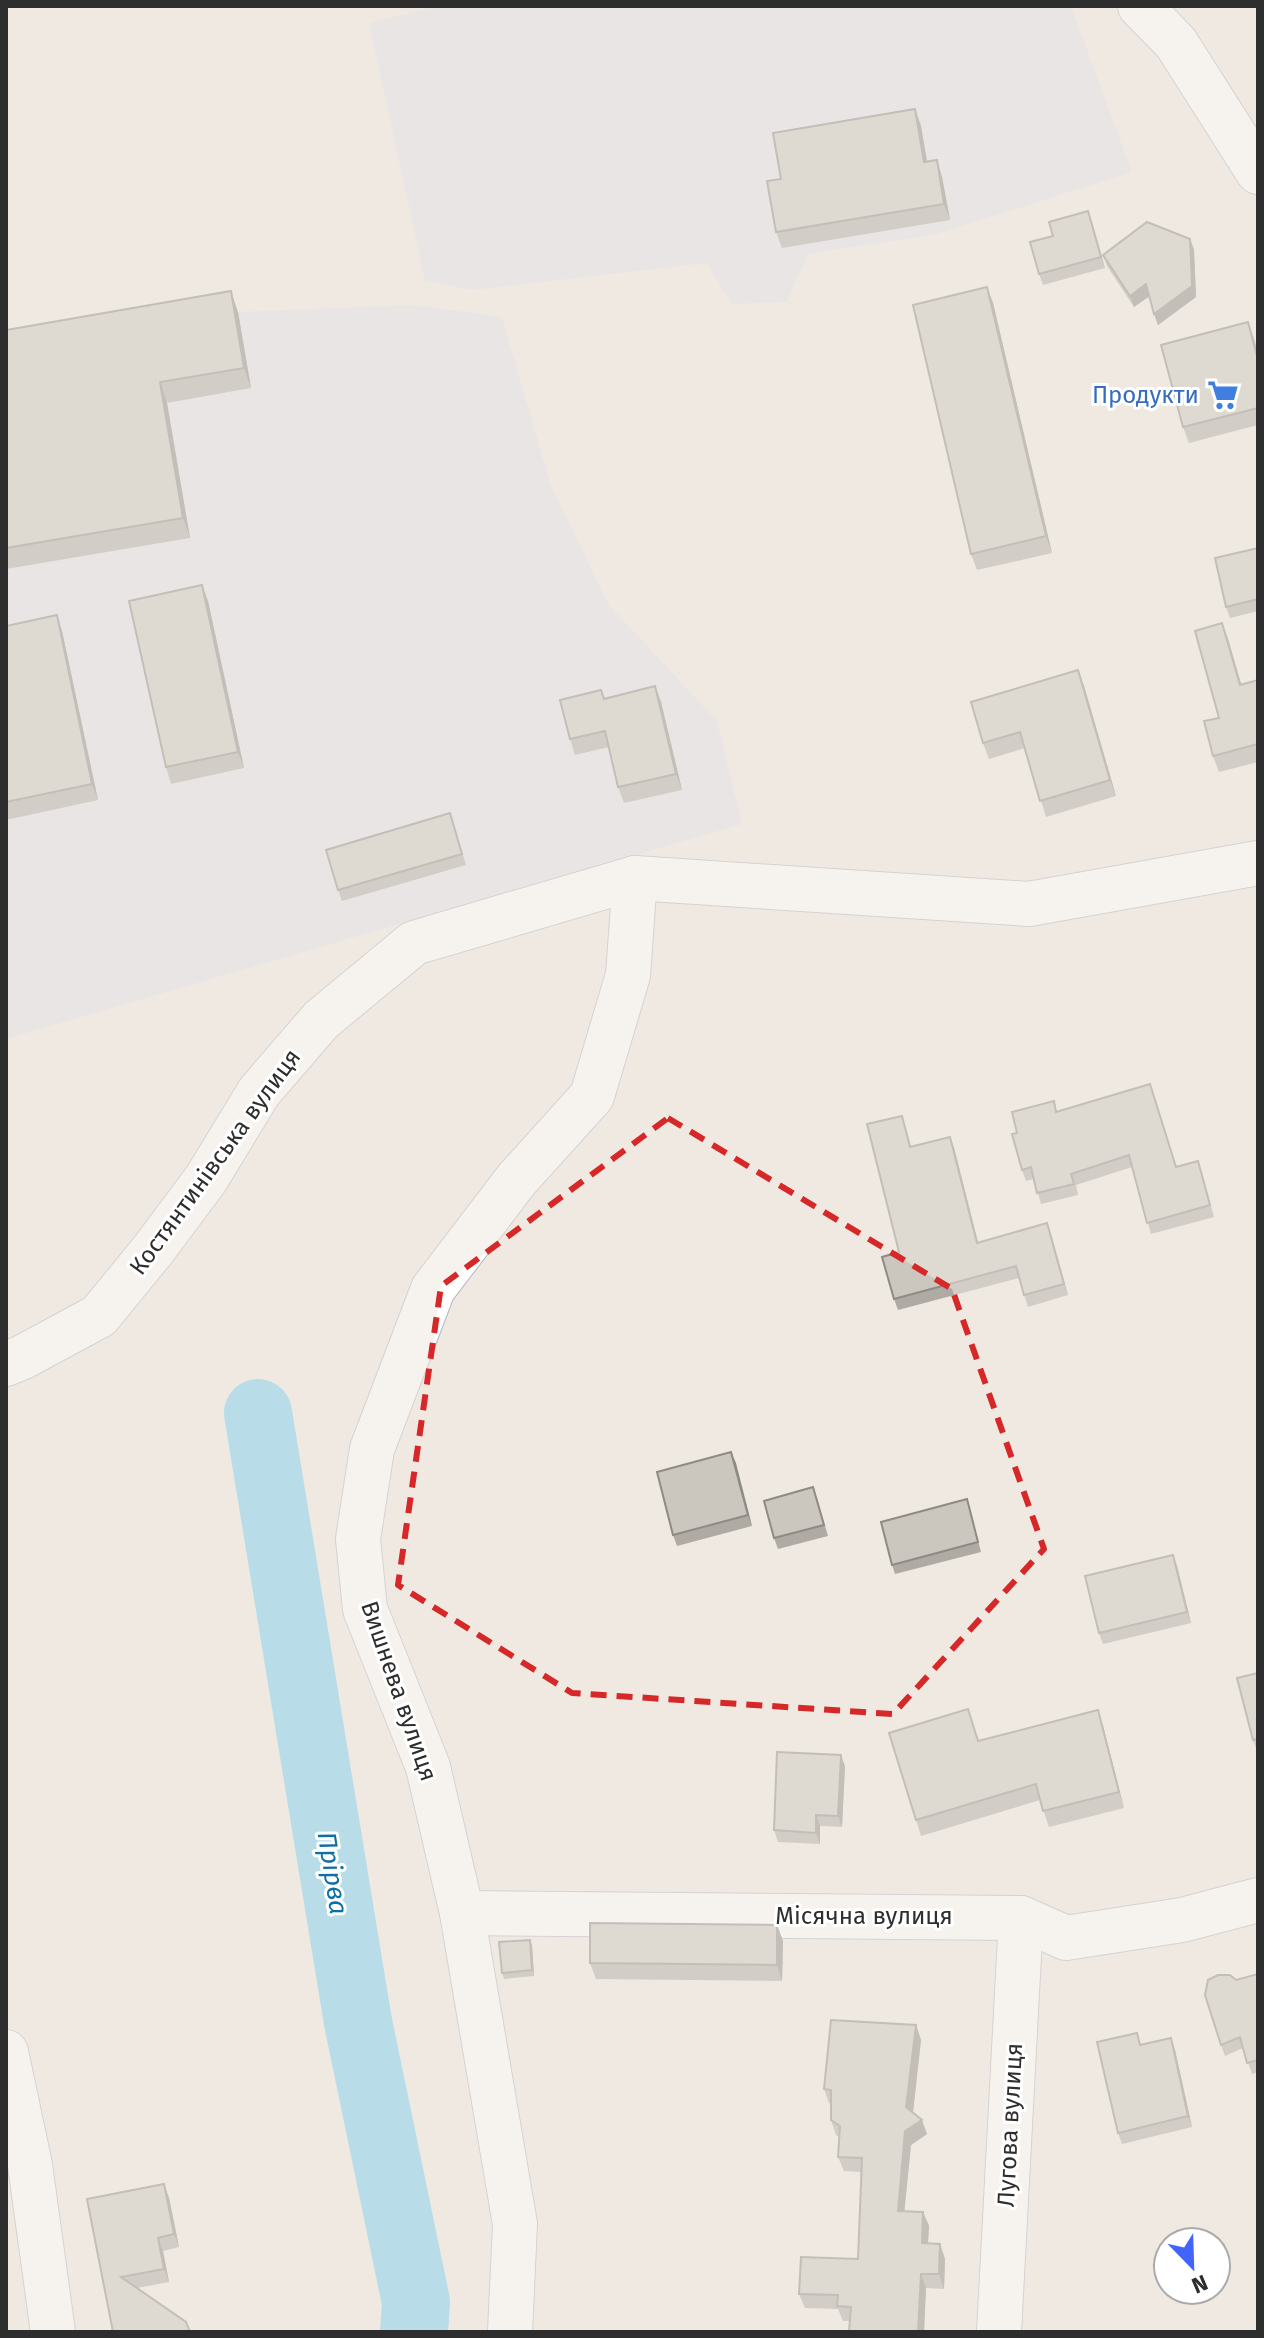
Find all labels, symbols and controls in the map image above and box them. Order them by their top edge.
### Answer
supermarket icon: Продукти [1206,378,1240,412]
place label: Продукти [1092,381,1199,409]
street label: Костянтинівська вулиця [124,1044,306,1280]
street label: Вишнева вулиця [355,1597,443,1785]
water label: Прірва [311,1829,354,1917]
street label: Місячна вулиця [775,1902,953,1930]
street label: Лугова вулиця [992,2042,1028,2208]
north arrow [1152,2226,1232,2306]
text: N [1188,2269,1212,2299]

